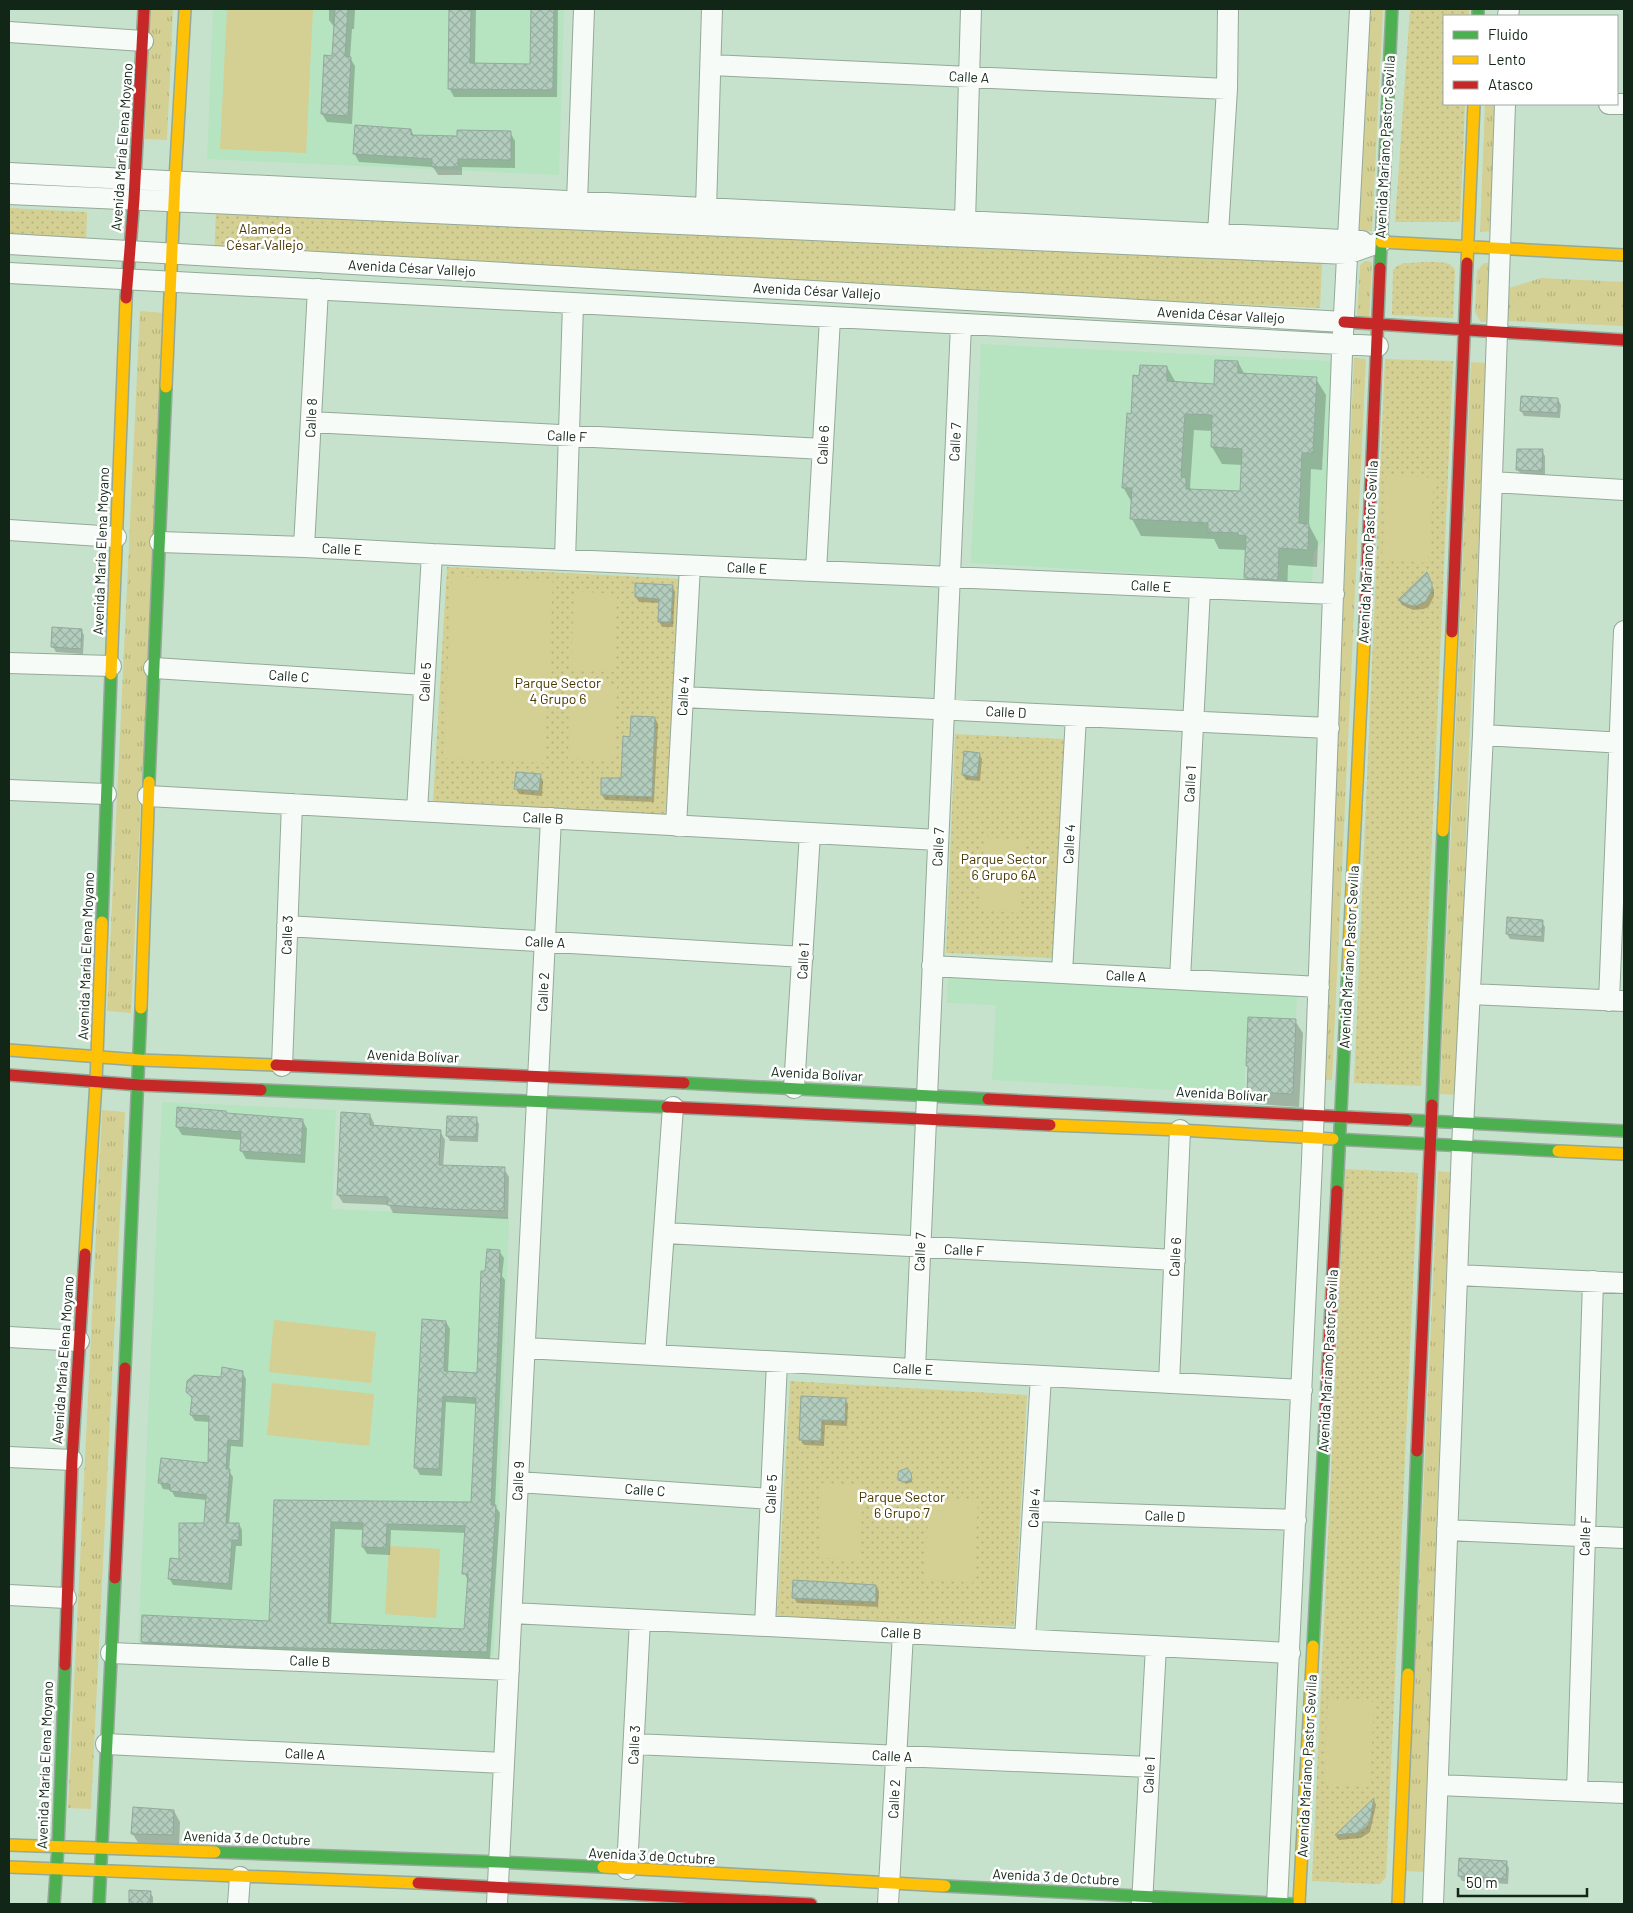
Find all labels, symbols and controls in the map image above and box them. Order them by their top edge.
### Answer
legend [1443,15,1618,105]
text: Fluido [1488,25,1528,43]
text: Lento [1488,50,1526,68]
street label: Avenida Mariano Pastor Sevilla [1371,55,1398,239]
street label: Avenida María Elena Moyano [107,62,136,232]
street label: Calle A [948,67,990,86]
text: Atasco [1488,75,1533,93]
park label: Alameda César Vallejo [226,220,304,253]
street label: Avenida César Vallejo [348,256,476,279]
street label: Avenida César Vallejo [753,279,881,302]
street label: Avenida César Vallejo [1157,303,1285,326]
street label: Calle 8 [301,398,320,438]
street label: Calle 7 [945,422,964,462]
street label: Calle 6 [813,425,832,465]
street label: Calle F [546,426,588,445]
street label: Avenida Mariano Pastor Sevilla [1354,460,1381,644]
street label: Avenida María Elena Moyano [89,467,112,635]
street label: Calle E [321,539,363,558]
street label: Calle E [726,558,768,577]
street label: Calle E [1130,576,1172,595]
street label: Calle 5 [415,662,434,702]
street label: Calle C [268,666,310,685]
park label: Parque Sector 4 Grupo 6 [515,674,601,707]
street label: Calle 4 [673,676,692,716]
street label: Calle D [985,702,1027,721]
street label: Calle 1 [1180,765,1199,803]
street label: Calle B [522,808,564,827]
street label: Calle 4 [1059,824,1078,864]
street label: Calle 7 [928,827,947,867]
park label: Parque Sector 6 Grupo 6A [961,850,1047,883]
street label: Avenida Mariano Pastor Sevilla [1335,865,1362,1049]
street label: Avenida María Elena Moyano [74,872,97,1040]
street label: Calle 3 [277,915,296,955]
street label: Calle A [524,932,566,951]
street label: Calle 1 [793,942,812,980]
street label: Calle A [1105,966,1147,985]
street label: Calle 2 [533,972,552,1012]
street label: Avenida Bolívar [367,1045,459,1066]
street label: Avenida Bolívar [771,1063,863,1084]
street label: Avenida Bolívar [1176,1083,1268,1104]
street label: Calle 7 [910,1232,929,1272]
street label: Calle 6 [1165,1237,1184,1277]
street label: Calle F [943,1240,985,1259]
street label: Avenida Mariano Pastor Sevilla [1314,1269,1341,1453]
street label: Avenida María Elena Moyano [48,1275,77,1445]
street label: Calle E [892,1359,934,1378]
street label: Calle 9 [508,1461,527,1501]
street label: Calle 5 [761,1474,780,1514]
street label: Calle C [624,1480,666,1499]
park label: Parque Sector 6 Grupo 7 [859,1488,945,1521]
street label: Calle 4 [1024,1488,1043,1528]
street label: Calle D [1144,1506,1186,1525]
street label: Calle F [1575,1516,1594,1556]
street label: Calle B [880,1623,922,1642]
street label: Calle B [289,1651,331,1670]
street label: Avenida Mariano Pastor Sevilla [1293,1674,1320,1858]
street label: Avenida María Elena Moyano [33,1681,56,1849]
street label: Calle 3 [624,1725,643,1765]
street label: Calle A [284,1744,326,1763]
street label: Calle A [871,1746,913,1765]
street label: Calle 1 [1139,1756,1158,1794]
street label: Calle 2 [884,1779,903,1819]
street label: Avenida 3 de Octubre [183,1827,311,1848]
street label: Avenida 3 de Octubre [588,1844,716,1867]
street label: Avenida 3 de Octubre [992,1865,1120,1888]
scale bar [1458,1866,1587,1898]
text: 50 m [1466,1873,1498,1891]

